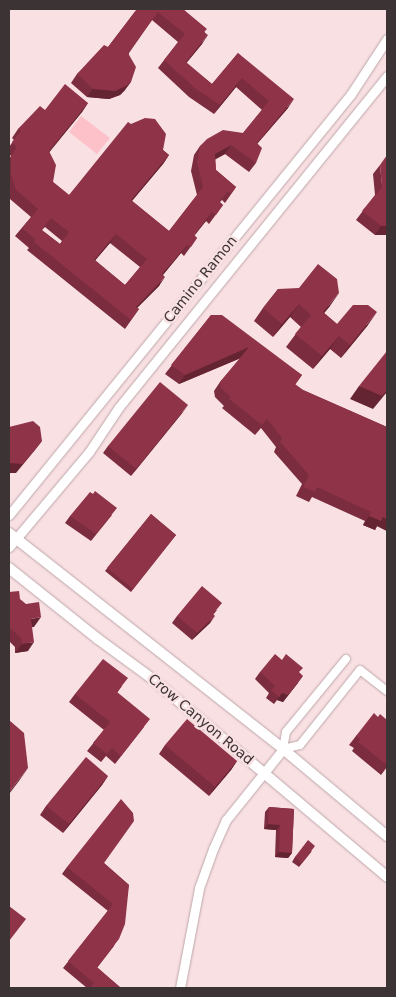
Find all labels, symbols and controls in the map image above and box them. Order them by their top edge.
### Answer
street label: Camino Ramon [160,232,240,326]
street label: Crow Canyon Road [145,670,257,768]

